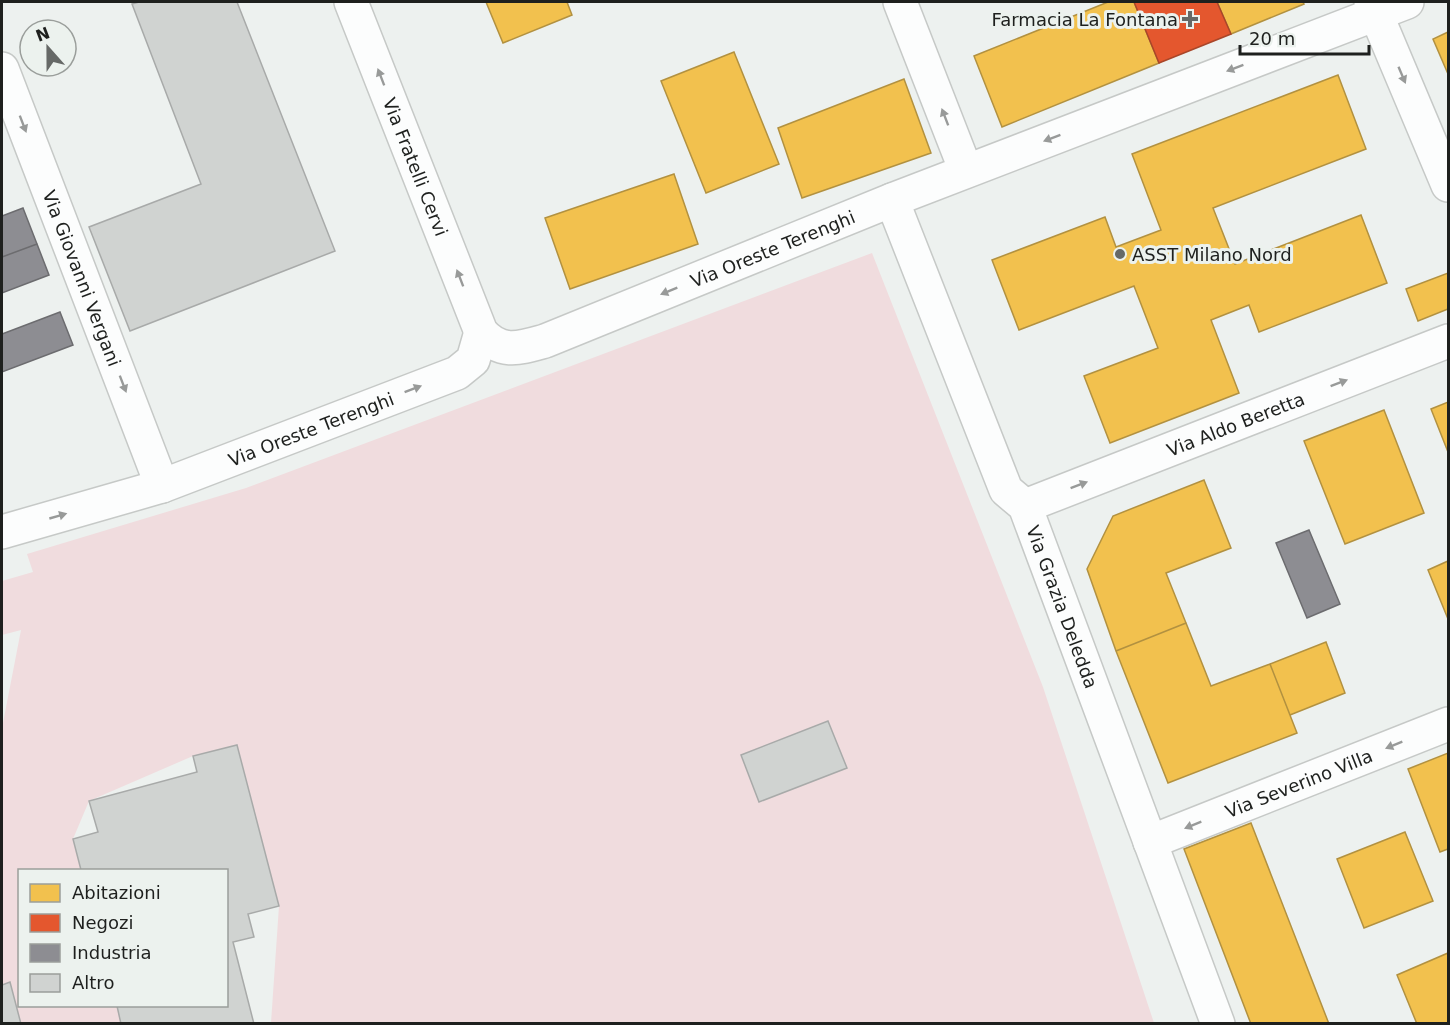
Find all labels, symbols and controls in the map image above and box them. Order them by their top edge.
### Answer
place label: Farmacia La Fontana [992,9,1178,30]
marker: Farmacia La Fontana [1183,12,1197,26]
north arrow [18,18,78,78]
scale bar [1240,18,1369,56]
text: N [33,23,52,46]
text: 20 m [1249,28,1295,49]
one-way arrow [1225,63,1243,73]
one-way arrow [1397,66,1407,84]
one-way arrow [376,68,385,86]
street label: Via Fratelli Cervi [379,95,453,239]
one-way arrow [939,107,949,125]
one-way arrow [18,115,28,133]
one-way arrow [1043,133,1061,143]
street label: Via Giovanni Vergani [39,187,126,369]
street label: Via Oreste Terenghi [687,206,858,291]
place label: ASST Milano Nord [1132,244,1292,265]
marker: ASST Milano Nord [1113,247,1127,261]
one-way arrow [454,269,464,287]
one-way arrow [660,286,678,296]
one-way arrow [119,375,128,393]
one-way arrow [1330,378,1348,387]
one-way arrow [404,384,422,394]
street label: Via Oreste Terenghi [225,388,397,470]
street label: Via Aldo Beretta [1164,388,1307,460]
one-way arrow [1070,479,1088,489]
one-way arrow [49,511,67,520]
street label: Via Grazia Deledda [1023,522,1102,691]
one-way arrow [1385,741,1403,751]
street label: Via Severino Villa [1222,745,1375,822]
one-way arrow [1184,820,1202,830]
legend [18,869,228,1007]
text: Abitazioni [72,882,161,903]
text: Negozi [72,912,133,933]
text: Industria [72,942,151,963]
text: Altro [72,972,114,993]

